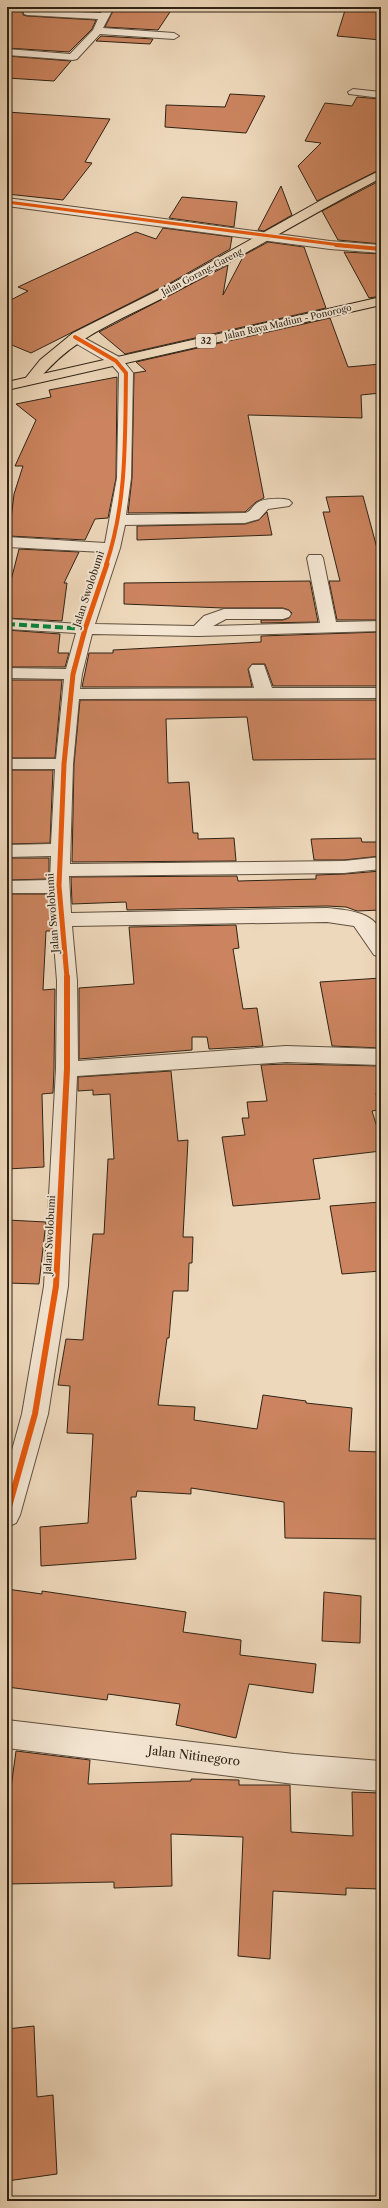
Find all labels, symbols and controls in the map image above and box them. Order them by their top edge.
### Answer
street label: Jalan Gorang-Gareng [158,245,244,299]
street label: Jalan Raya Madiun - Ponorogo [221,301,353,342]
road number: 32 [196,334,216,348]
street label: Jalan Swolobumi [69,549,107,631]
street label: Jalan Swolobumi [43,873,62,955]
street label: Jalan Swolobumi [41,1195,58,1277]
street label: Jalan Nitinegoro [145,1742,241,1769]

